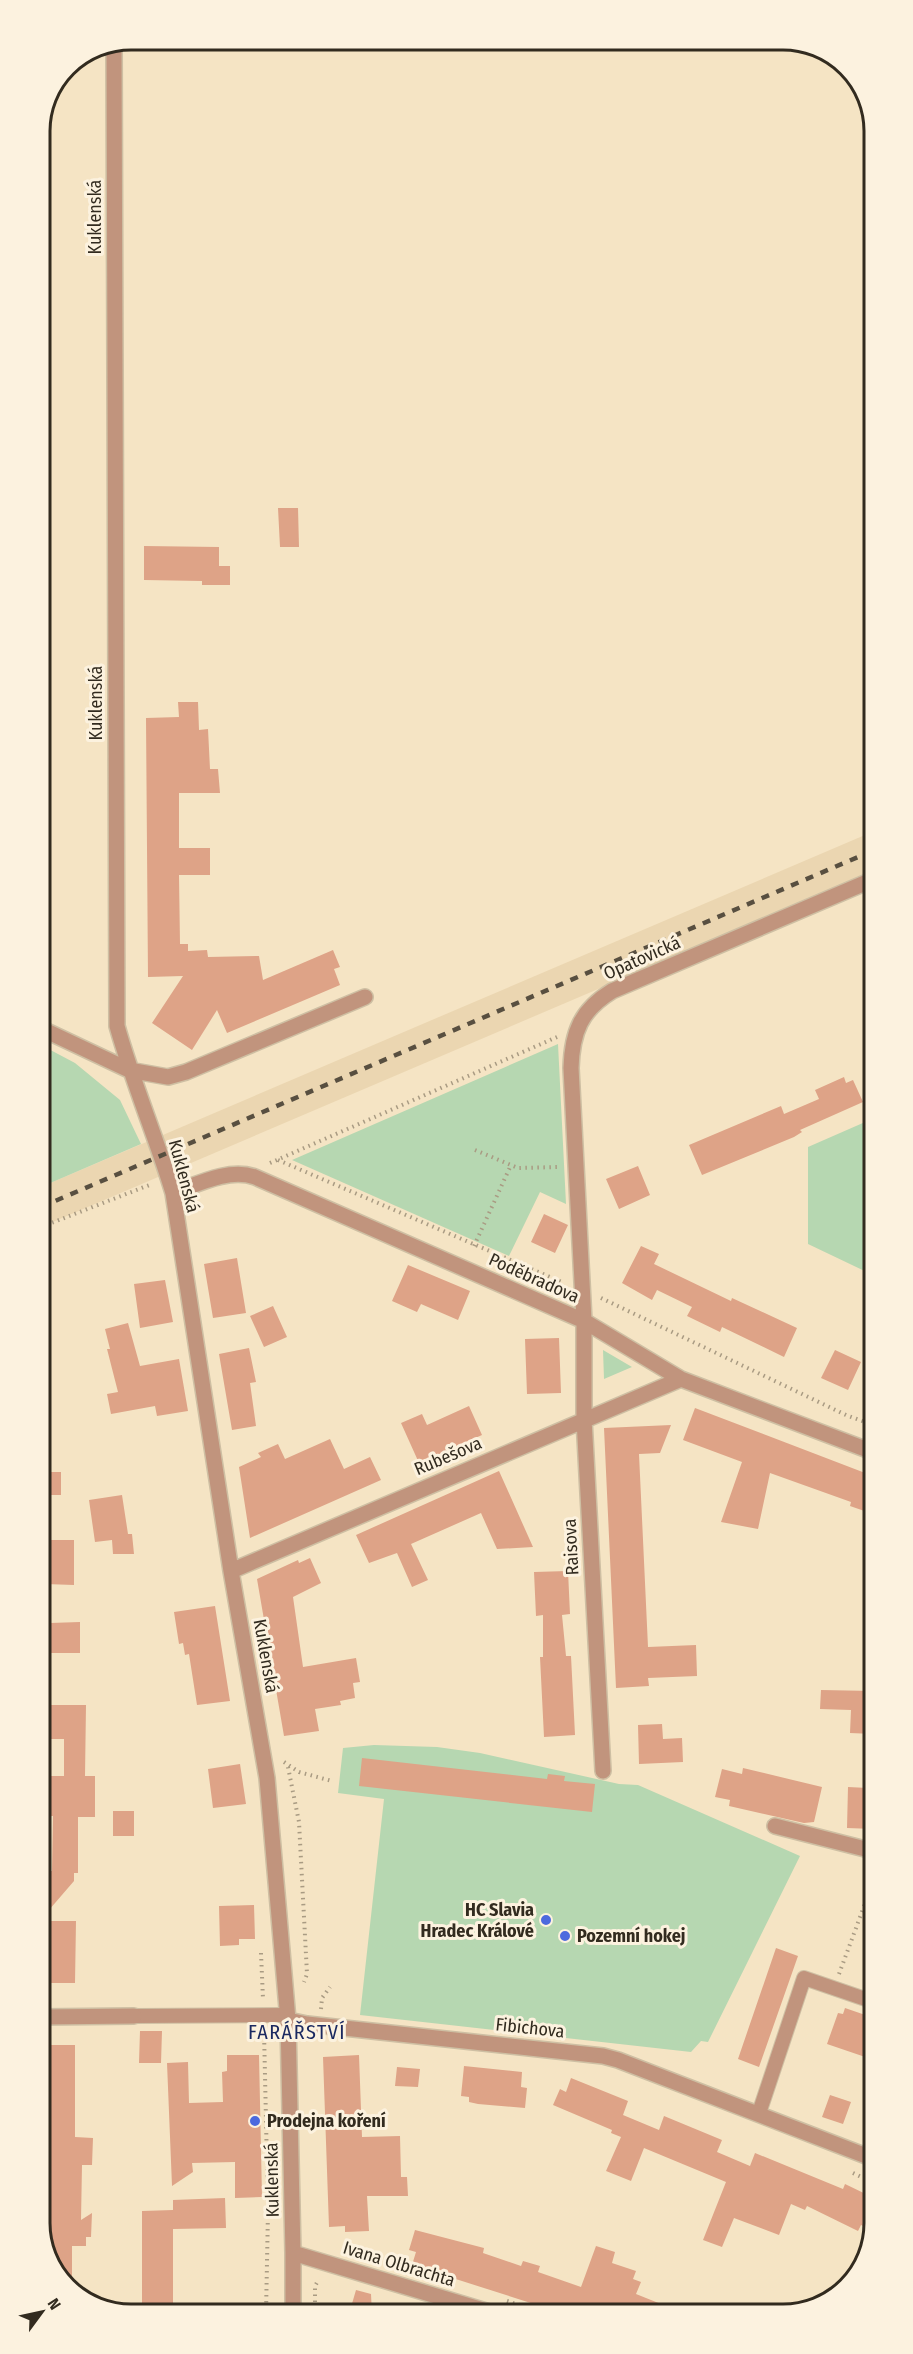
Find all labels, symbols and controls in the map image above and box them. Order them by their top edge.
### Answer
street label: Kuklenská [84,179,106,254]
street label: Kuklenská [85,665,107,740]
street label: Opatovická [600,931,684,985]
street label: Kuklenská [164,1137,204,1215]
street label: Poděbradova [485,1248,583,1308]
street label: Rubešova [411,1432,485,1480]
street label: Raisova [559,1518,583,1576]
street label: Kuklenská [249,1617,283,1695]
place label: HC Slavia Hradec Králové [421,1899,534,1942]
marker: HC Slavia Hradec Králové [539,1913,553,1927]
place label: Pozemní hokej [577,1925,686,1947]
marker: Pozemní hokej [558,1929,572,1943]
street label: Fibichova [494,2013,566,2043]
district label: FARÁŘSTVÍ [248,2020,346,2044]
place label: Prodejna koření [267,2110,386,2132]
marker: Prodejna koření [248,2114,262,2128]
street label: Kuklenská [260,2142,284,2218]
street label: Ivana Olbrachta [340,2237,458,2291]
north arrow [12,2282,72,2342]
text: N [44,2295,65,2313]

